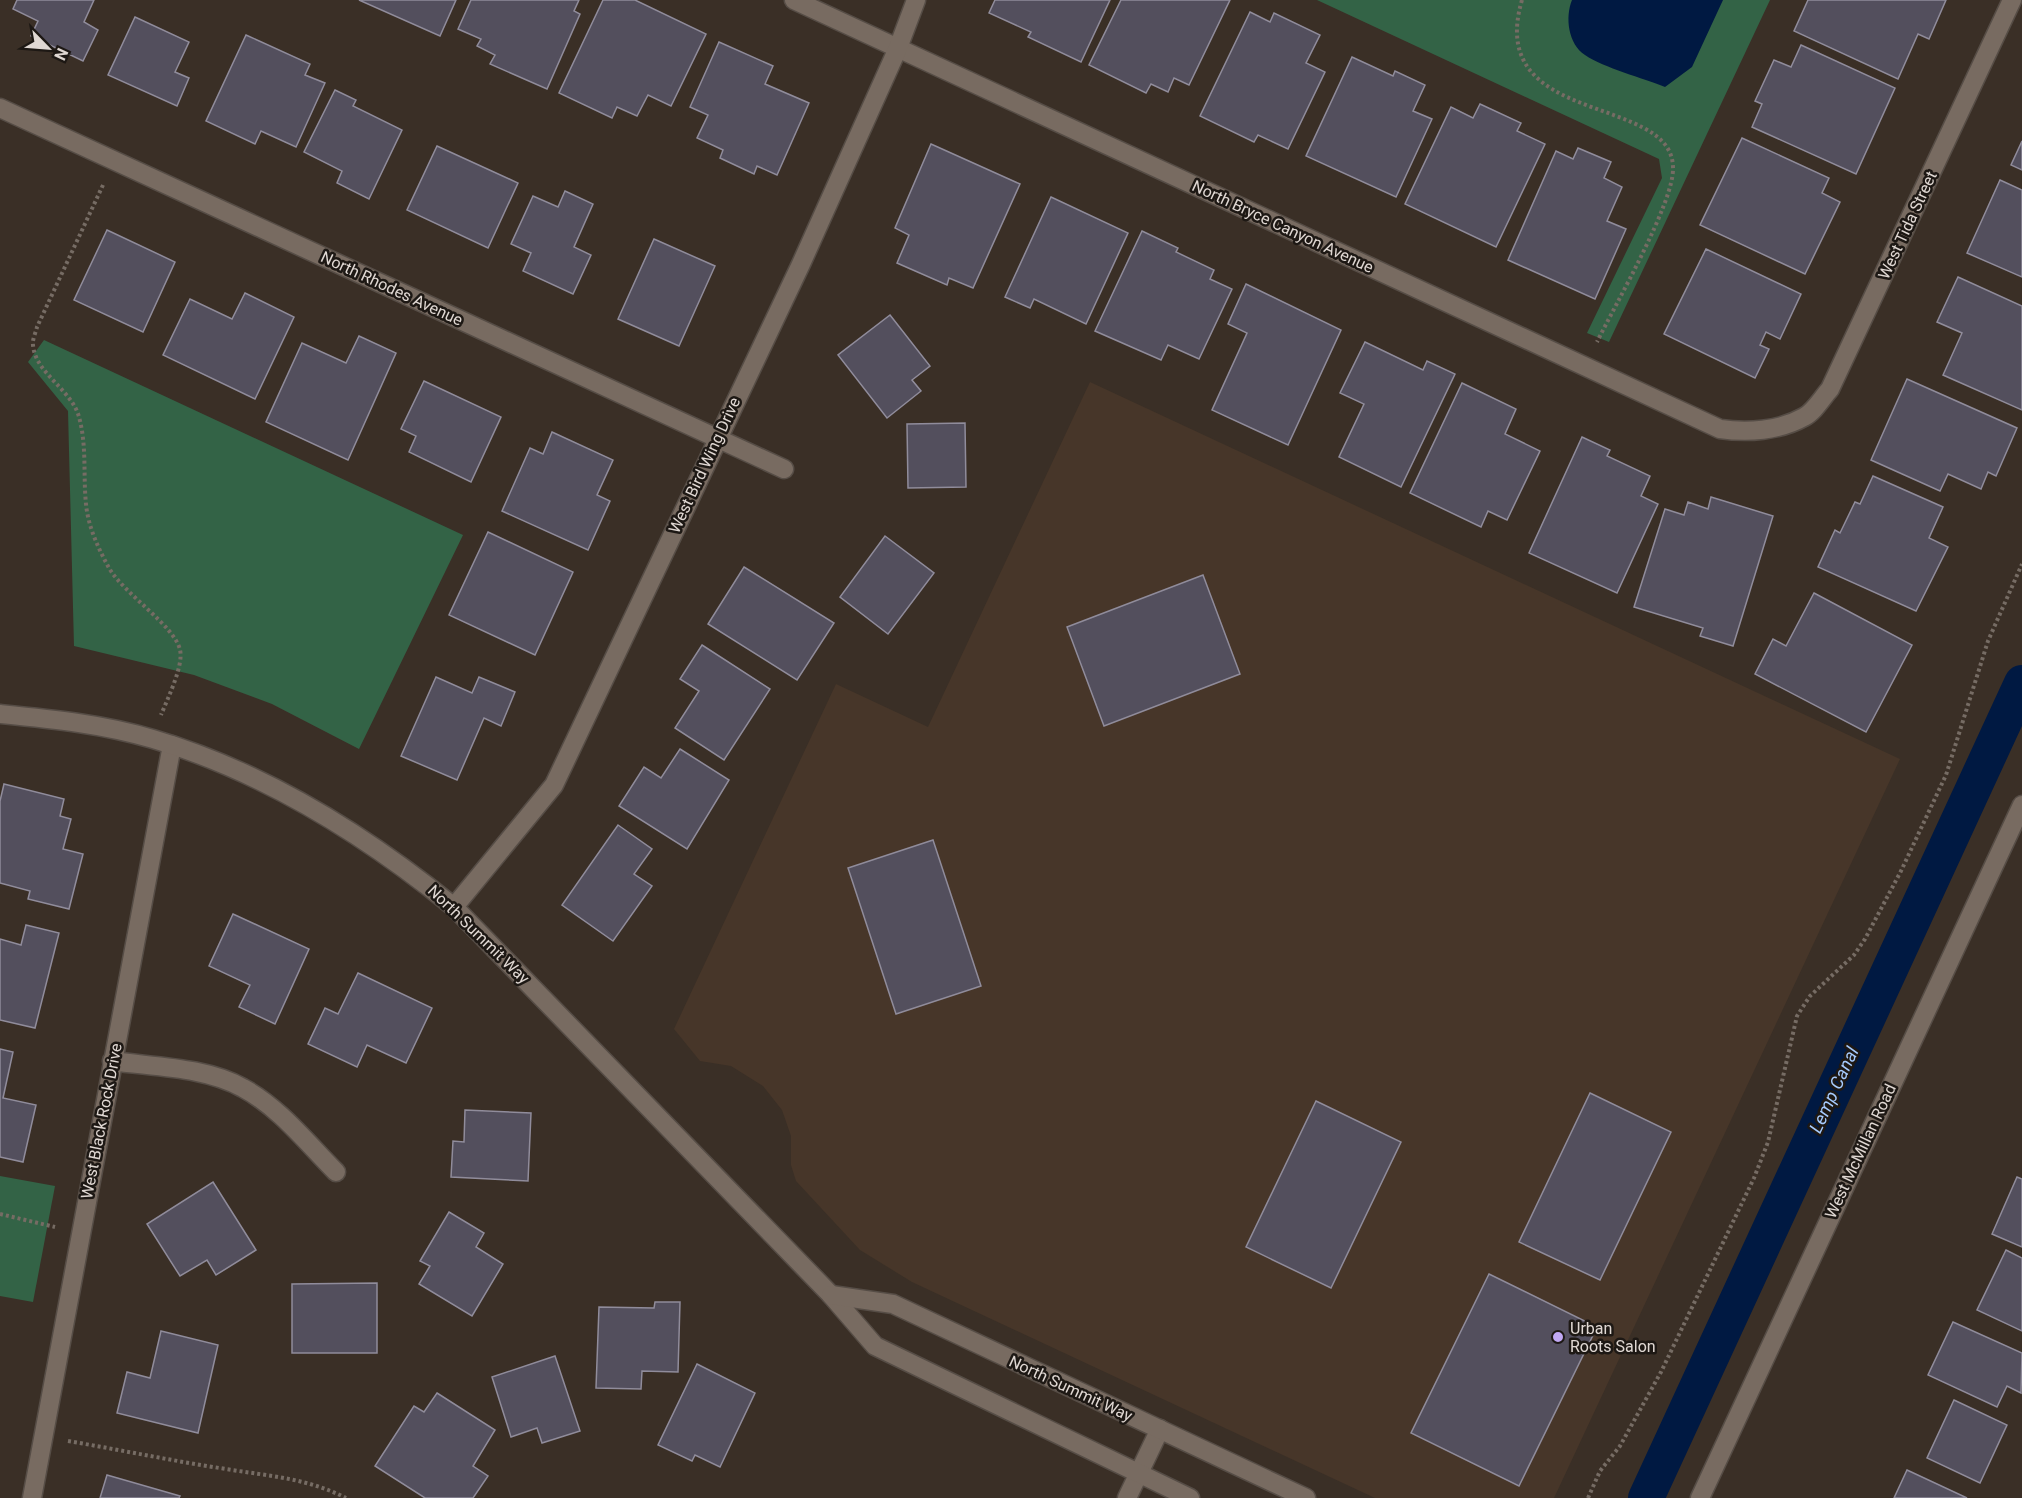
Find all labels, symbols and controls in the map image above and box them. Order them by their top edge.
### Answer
north arrow [18,18,78,78]
text: N [50,45,72,63]
street label: West Tida Street [1874,168,1941,282]
street label: North Bryce Canyon Avenue [1189,176,1376,277]
street label: North Rhodes Avenue [318,247,466,330]
street label: West Bird Wing Drive [665,394,744,536]
street label: North Summit Way [424,881,534,988]
street label: West Black Rock Drive [77,1042,126,1201]
water label: Lemp Canal [1804,1043,1863,1136]
street label: West McMillan Road [1821,1081,1900,1221]
place label: Urban Roots Salon [1570,1319,1656,1356]
marker: Urban Roots Salon [1551,1330,1565,1344]
street label: North Summit Way [1006,1352,1136,1426]

